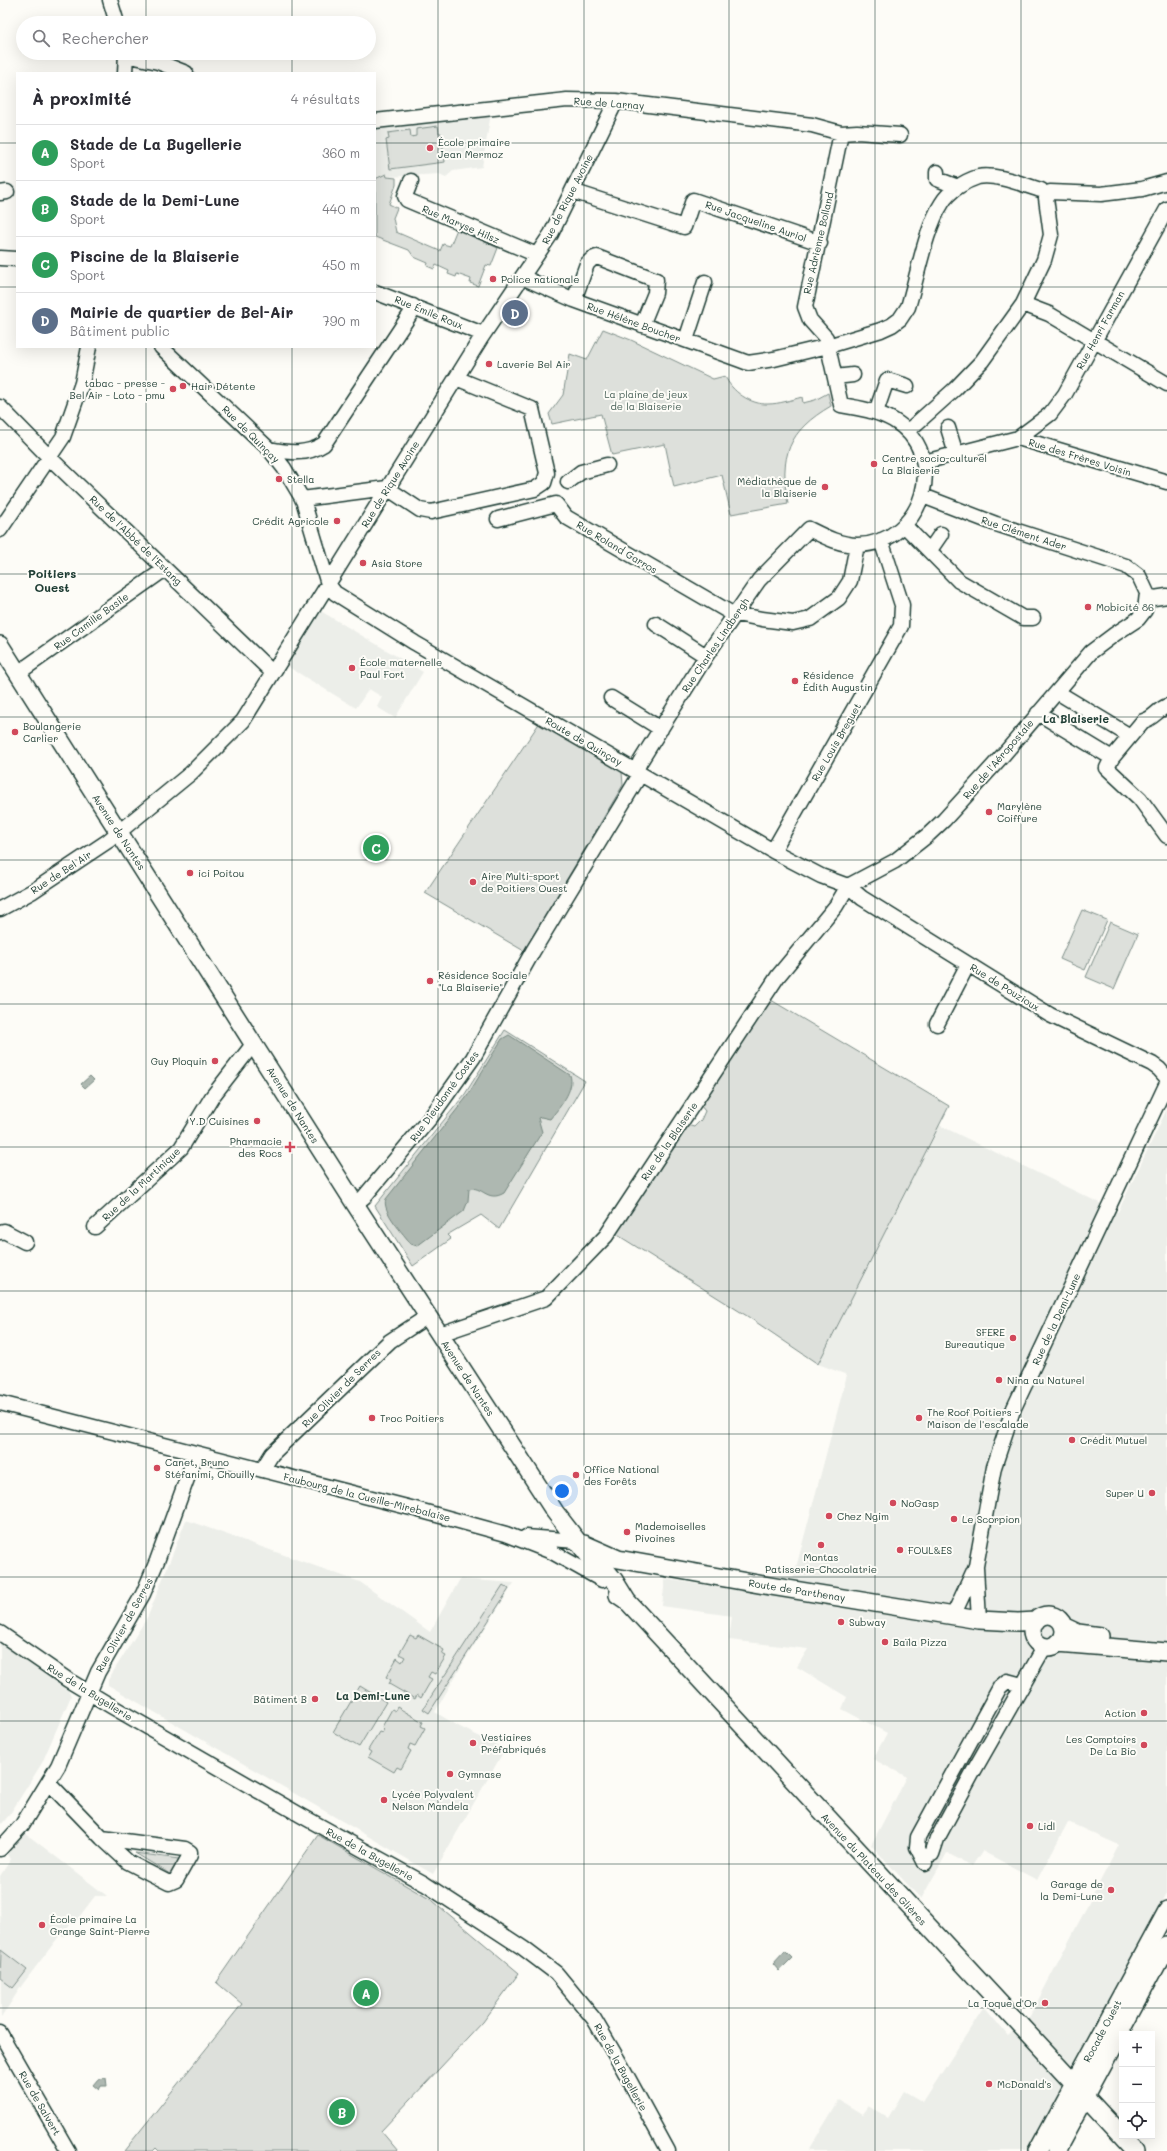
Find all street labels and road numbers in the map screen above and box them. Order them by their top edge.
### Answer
street label: Rue de Larnay [573,94,645,112]
street label: Rue de Rique Avoine [538,151,596,247]
street label: Rue Adrienne Bolland [799,190,837,296]
street label: Rue Jacqueline Auriol [703,197,809,245]
street label: Rue Maryse Hilsz [420,201,502,247]
street label: Rue Henri Farman [1073,288,1127,372]
street label: Rue Émile Roux [393,292,465,332]
street label: Rue Hélène Boucher [585,299,683,345]
street label: Rue de Quinçay [219,402,283,466]
street label: Rue des Frères Voisin [1027,435,1133,479]
street label: Rue de Rique Avoine [358,438,422,530]
street label: Rue de l'Abbé de l'Estang [87,492,186,588]
street label: Rue Clément Ader [980,513,1068,553]
street label: Rue Roland Garros [574,517,660,577]
street label: Rue Camille Basile [51,589,131,653]
street label: Rue Charles Lindbergh [678,595,752,695]
street label: Rue Louis Breguet [808,700,864,784]
street label: Route de Quinçay [543,713,625,769]
street label: Rue de l'Aéropostale [959,716,1037,802]
street label: Avenue de Nantes [89,791,149,873]
street label: Rue de Bel Air [28,847,94,897]
street label: Rue de Pouzioux [968,960,1042,1014]
street label: Rue Dieudonné Costes [406,1048,482,1144]
street label: Avenue de Nantes [264,1064,322,1146]
street label: Rue de la Blaiserie [637,1099,701,1183]
street label: Rue de la Martinique [99,1144,183,1224]
street label: Rue de la Demi-Lune [1029,1271,1083,1367]
street label: Avenue de Nantes [438,1337,498,1419]
street label: Rue Olivier de Serres [299,1345,384,1430]
street label: Faubourg de la Cueille-Mirebalaise [282,1469,452,1525]
street label: Rue Olivier de Serres [92,1575,156,1675]
street label: Route de Parthenay [748,1575,846,1605]
street label: Rue de la Bugellerie [45,1660,135,1724]
street label: Avenue du Plateau des Glières [818,1810,930,1928]
street label: Rue de la Bugellerie [324,1824,416,1884]
street label: Rocade Ouest [1080,1997,1124,2065]
street label: Rue de la Bugellerie [591,2021,651,2113]
street label: Rue de Salvert [16,2068,64,2138]

